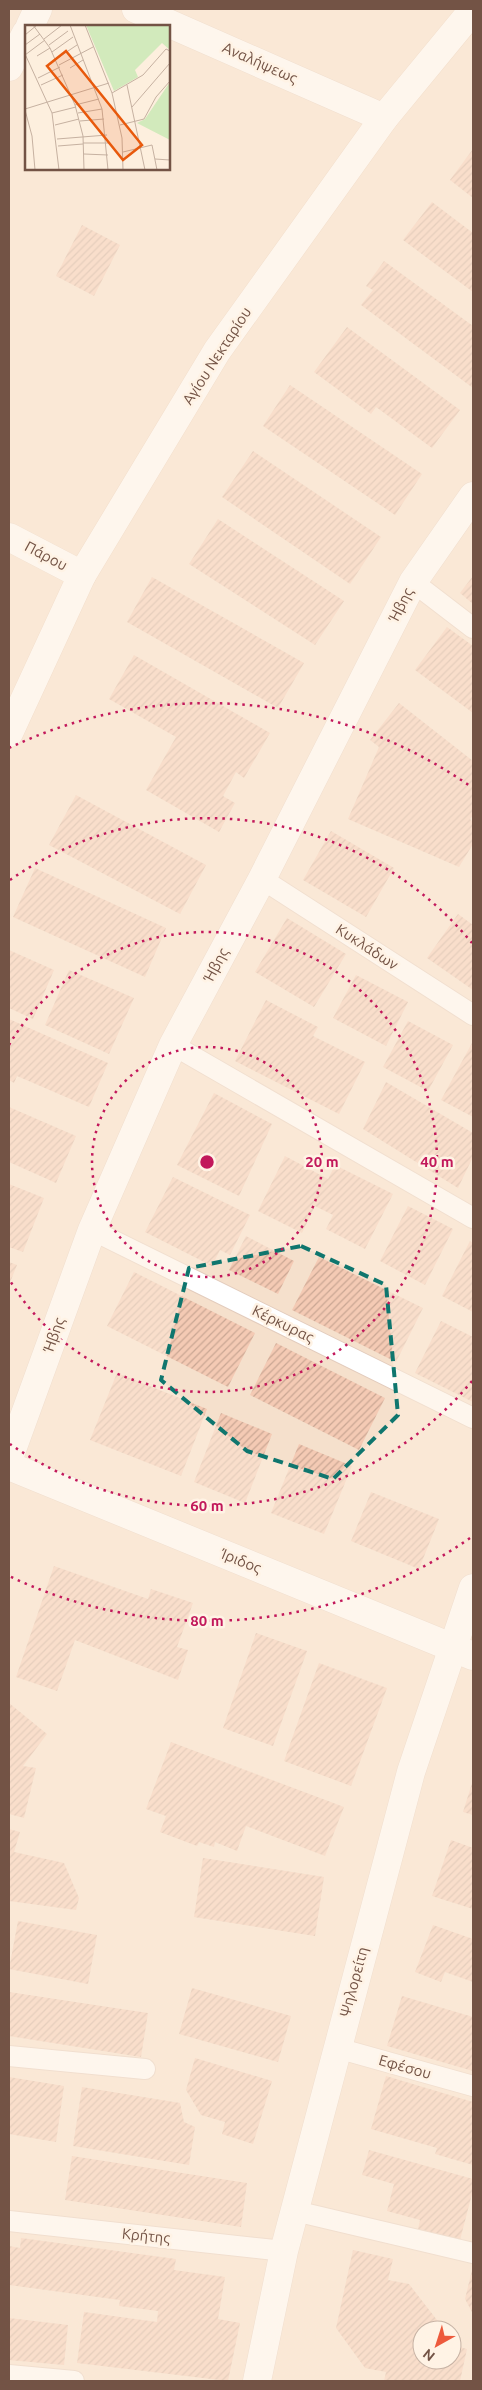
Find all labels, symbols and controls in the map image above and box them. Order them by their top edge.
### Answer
inset map [25,25,170,170]
street label: Αναλήψεως [220,38,300,87]
street label: Αγίου Νεκταρίου [179,304,254,408]
street label: Πάρου [22,537,70,574]
street label: Ήβης [384,585,416,626]
street label: Κυκλάδων [333,920,402,973]
street label: Ήβης [199,945,232,986]
centre of rings [198,1153,216,1171]
text: 20 m [305,1153,339,1170]
text: 40 m [420,1153,454,1170]
street label: Κέρκυρας [250,1301,317,1346]
street label: Ήβης [39,1315,68,1356]
text: 60 m [190,1497,224,1514]
street label: Ίριδος [218,1544,264,1576]
text: 80 m [190,1612,224,1629]
street label: Ψηλορείτη [336,1945,371,2019]
street label: Εφέσου [377,2051,433,2082]
street label: Κρήτης [121,2225,171,2247]
north arrow [412,2320,462,2370]
text: N [420,2346,438,2365]

